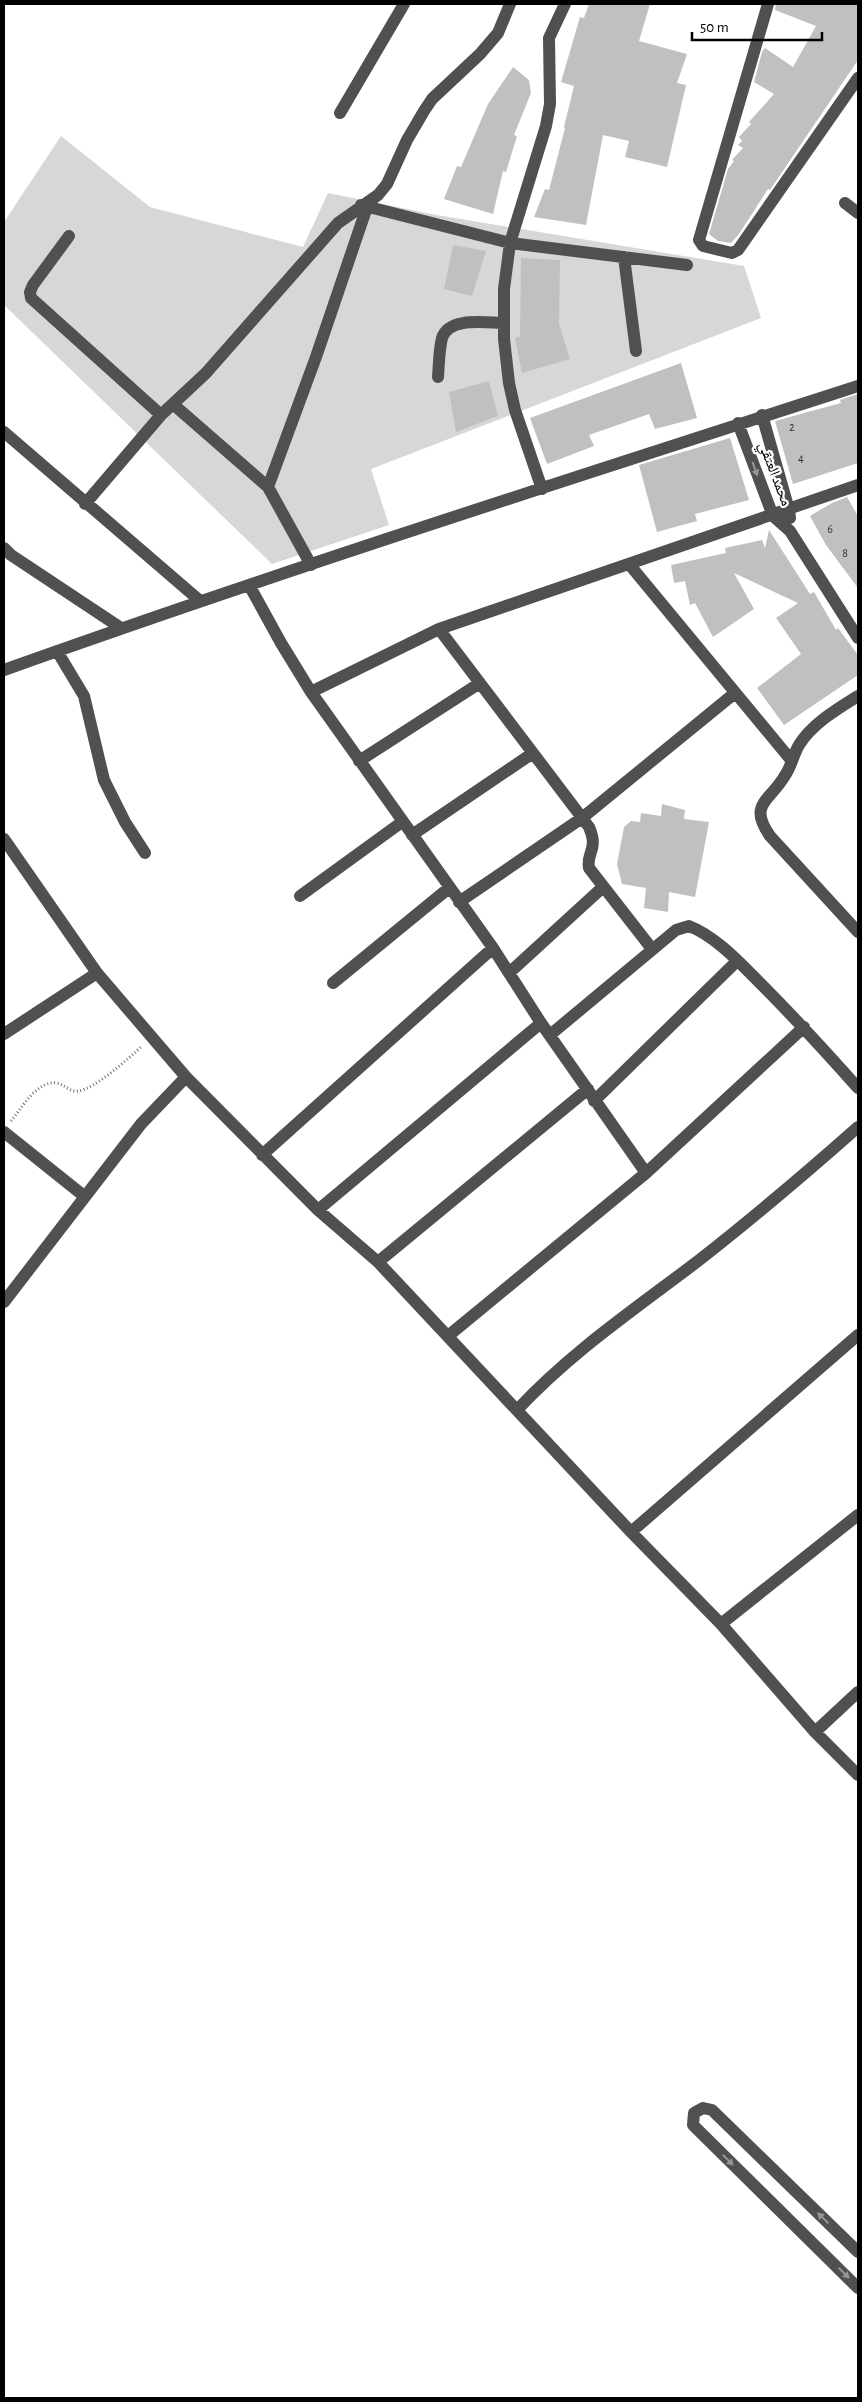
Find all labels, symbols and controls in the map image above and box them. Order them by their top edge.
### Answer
scale bar [692,10,822,42]
text: 50 m [700,20,729,35]
house number: 2 [789,421,795,433]
street label: محمد العتقي [752,440,794,510]
house number: 4 [798,452,804,464]
one-way arrow [752,461,759,476]
house number: 6 [827,523,833,535]
house number: 8 [842,547,848,559]
one-way arrow [721,2153,733,2165]
one-way arrow [818,2212,830,2224]
one-way arrow [837,2267,849,2279]

